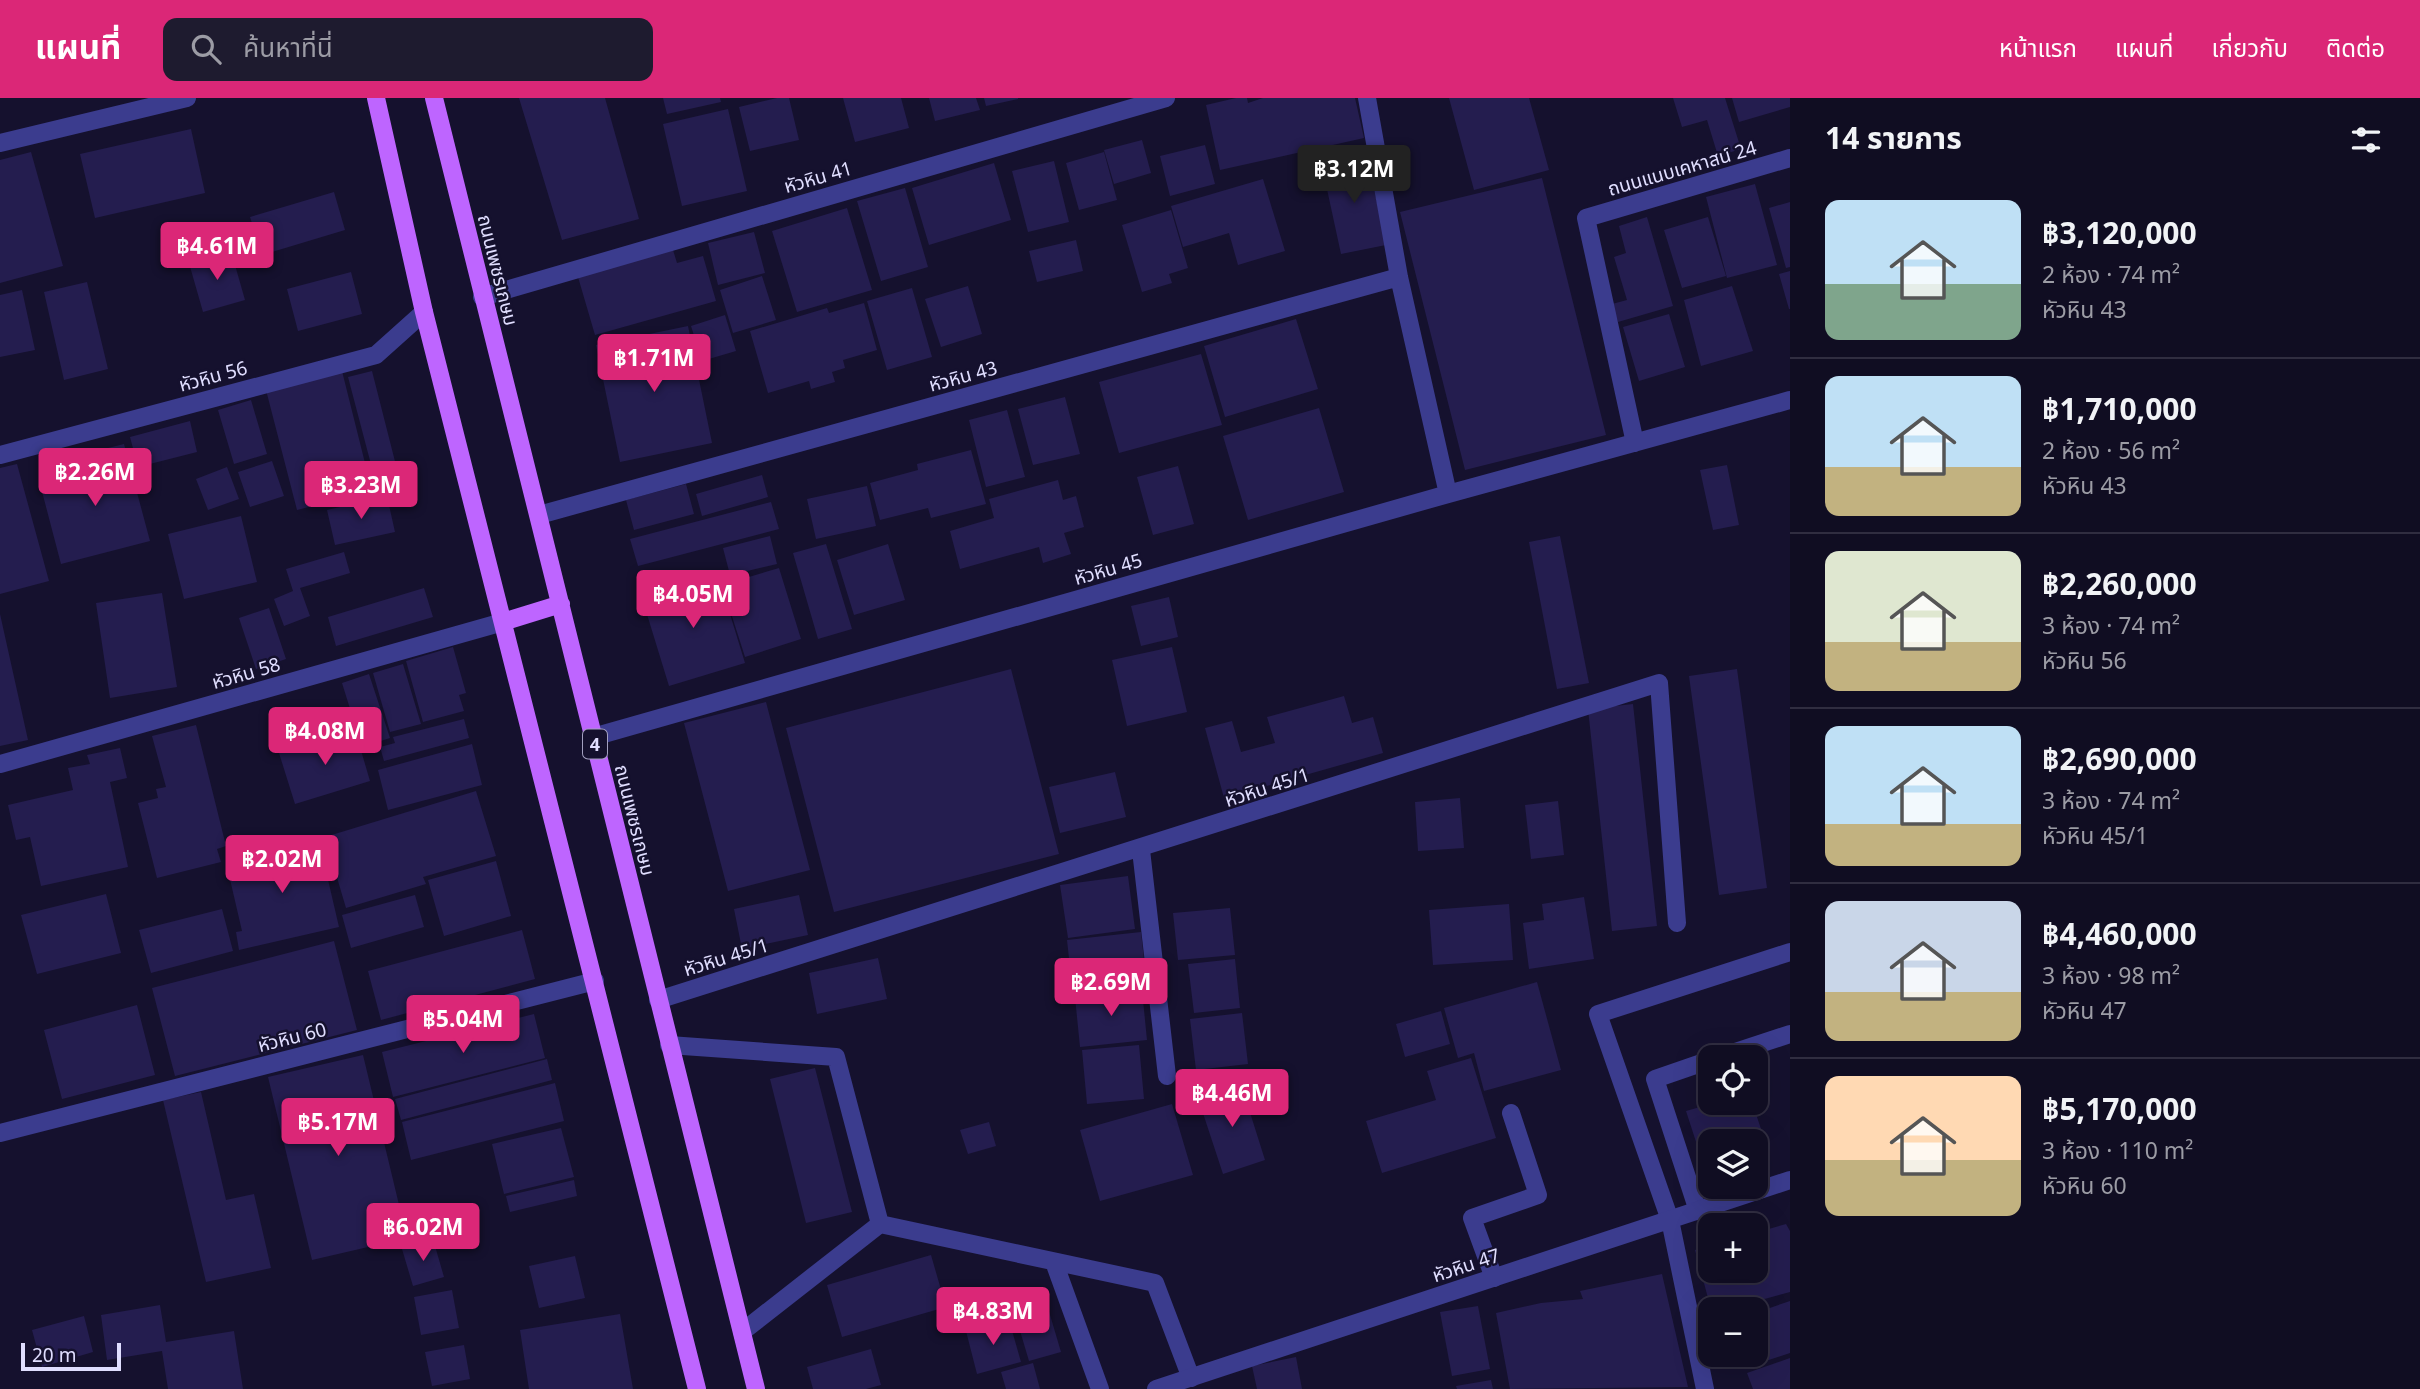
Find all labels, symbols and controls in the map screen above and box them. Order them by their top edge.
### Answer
search box [163,18,653,81]
text: แผนที่ [35,24,121,69]
text: ค้นหาที่นี่ [243,29,333,65]
icon: search [187,30,225,68]
text: หน้าแรก [1999,31,2077,64]
text: แผนที่ [2115,31,2173,64]
text: เกี่ยวกับ [2211,31,2288,64]
text: ติดต่อ [2326,31,2385,64]
text: 14 รายการ [1825,117,1962,158]
icon: filters [2347,121,2385,159]
street label: ถนนแนบเคหาสน์ 24 [1605,134,1760,202]
pin: ฿3.12M [1297,146,1411,205]
text: ฿3.12M [1314,152,1394,184]
street label: หัวหิน 41 [781,155,855,199]
street label: ถนนเพชรเกษม [472,212,524,328]
text: ฿3,120,000 [2042,212,2197,253]
pin: ฿4.61M [160,222,274,282]
icon: home [1881,228,1965,312]
text: ฿4.61M [177,229,257,261]
text: 2 ห้อง · 74 m² [2042,258,2180,290]
text: หัวหิน 43 [2042,293,2127,325]
pin: ฿1.71M [597,334,711,394]
text: ฿1.71M [614,341,694,373]
street label: หัวหิน 56 [176,354,250,398]
street label: หัวหิน 43 [926,354,1000,398]
text: ฿1,710,000 [2042,388,2197,429]
icon: home [1881,404,1965,488]
text: 2 ห้อง · 56 m² [2042,434,2180,466]
pin: ฿2.26M [38,448,152,508]
text: ฿2.26M [55,455,135,487]
pin: ฿3.23M [304,462,418,521]
text: ฿3.23M [321,468,401,500]
text: หัวหิน 43 [2042,469,2127,501]
street label: หัวหิน 45 [1071,547,1145,591]
text: ฿2,260,000 [2042,563,2197,604]
pin: ฿4.05M [636,570,750,630]
text: ฿4.05M [653,577,733,609]
icon: home [1881,579,1965,663]
text: 3 ห้อง · 74 m² [2042,609,2180,641]
text: หัวหิน 56 [2042,644,2127,676]
street label: หัวหิน 58 [209,651,283,695]
pin: ฿4.08M [268,708,382,767]
text: ฿4.08M [285,714,365,746]
road number: 4 [583,730,607,758]
text: ฿2,690,000 [2042,738,2197,779]
icon: home [1881,754,1965,838]
street label: หัวหิน 45/1 [1221,761,1313,813]
street label: ถนนเพชรเกษม [609,762,661,878]
text: 3 ห้อง · 74 m² [2042,784,2180,816]
text: หัวหิน 45/1 [2042,819,2148,851]
pin: ฿2.02M [225,836,339,895]
text: ฿2.02M [242,842,322,874]
text: ฿4,460,000 [2042,913,2197,954]
icon: home [1881,929,1965,1013]
street label: หัวหิน 45/1 [680,932,772,982]
pin: ฿2.69M [1054,958,1168,1018]
text: 3 ห้อง · 98 m² [2042,959,2180,991]
text: ฿2.69M [1071,965,1151,997]
text: หัวหิน 47 [2042,994,2127,1026]
pin: ฿5.04M [406,996,520,1055]
text: ฿5.04M [423,1002,503,1034]
street label: หัวหิน 60 [255,1016,329,1058]
map controls [1698,1045,1768,1367]
button: locate [1698,1045,1768,1115]
pin: ฿4.46M [1175,1070,1289,1129]
text: ฿4.46M [1192,1076,1272,1108]
text: ฿5,170,000 [2042,1088,2197,1129]
pin: ฿5.17M [281,1098,395,1158]
icon: home [1881,1104,1965,1188]
text: ฿5.17M [298,1105,378,1137]
button: layers [1698,1129,1768,1199]
text: 3 ห้อง · 110 m² [2042,1134,2193,1166]
text: หัวหิน 60 [2042,1169,2127,1201]
pin: ฿6.02M [366,1204,480,1263]
text: ฿6.02M [383,1210,463,1242]
button: + [1698,1213,1768,1283]
street label: หัวหิน 47 [1429,1242,1503,1288]
pin: ฿4.83M [936,1288,1050,1347]
text: ฿4.83M [953,1294,1033,1326]
button: − [1698,1297,1768,1367]
scale bar [21,1340,121,1372]
text: 20 m [32,1342,76,1368]

